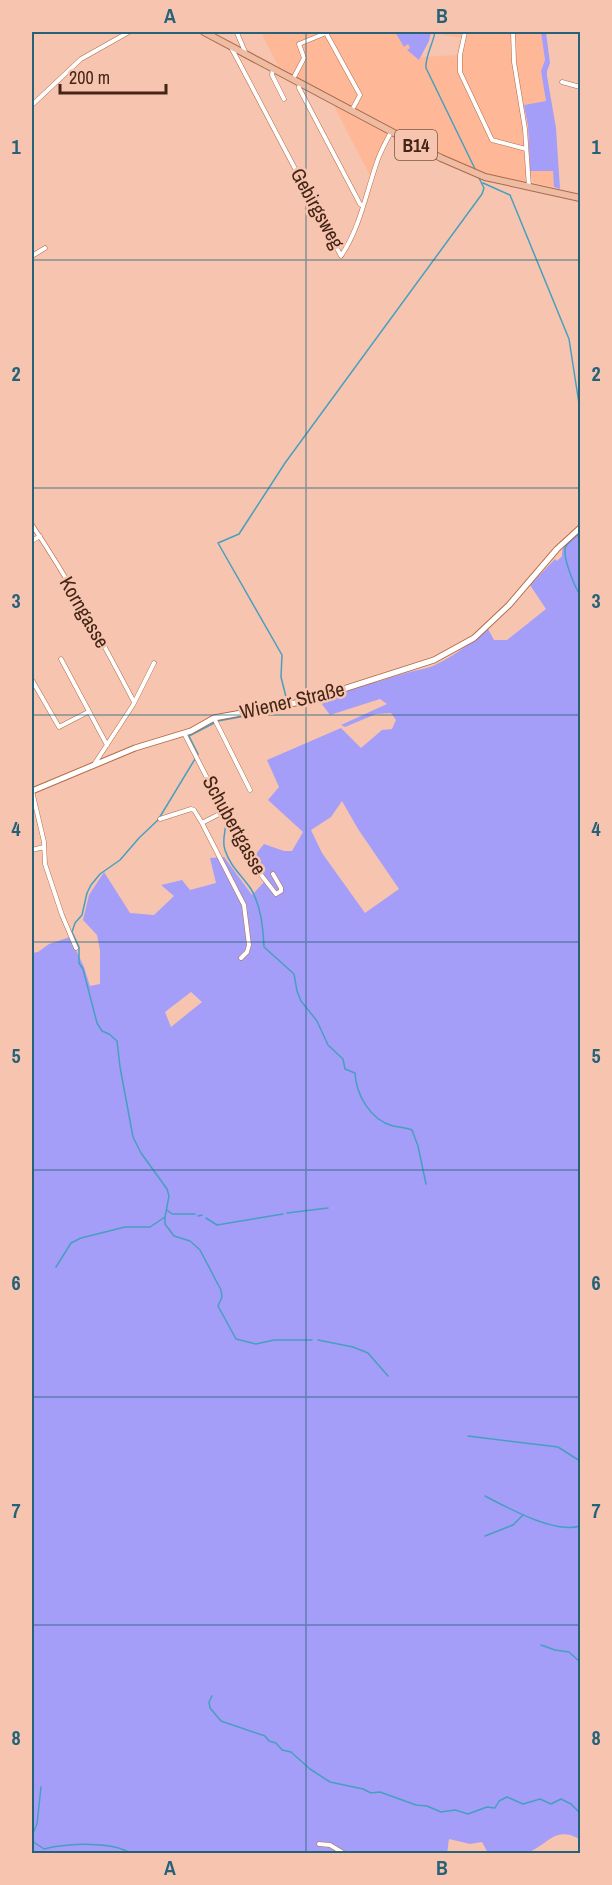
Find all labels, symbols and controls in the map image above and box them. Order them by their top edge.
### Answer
text: A [164,2,176,29]
text: B [436,2,448,29]
scale bar [60,57,166,95]
text: 200 m [69,65,110,90]
road number: B14 [395,130,437,160]
text: 1 [11,133,21,160]
text: 1 [591,133,601,160]
street label: Gebirgsweg [285,163,351,253]
text: 2 [11,360,21,387]
text: 2 [591,360,601,387]
street label: Korngasse [54,571,116,653]
text: 3 [11,587,21,614]
text: 3 [591,587,601,614]
street label: Wiener Straße [237,675,347,725]
street label: Schubertgasse [197,771,273,879]
text: 4 [11,815,21,842]
text: 4 [591,815,601,842]
text: 5 [11,1042,21,1069]
text: 5 [591,1042,601,1069]
text: 6 [11,1269,21,1296]
text: 6 [591,1269,601,1296]
text: 7 [11,1497,21,1524]
text: 7 [591,1497,601,1524]
text: 8 [11,1724,21,1751]
text: 8 [591,1724,601,1751]
text: A [164,1854,176,1881]
text: B [436,1854,448,1881]

